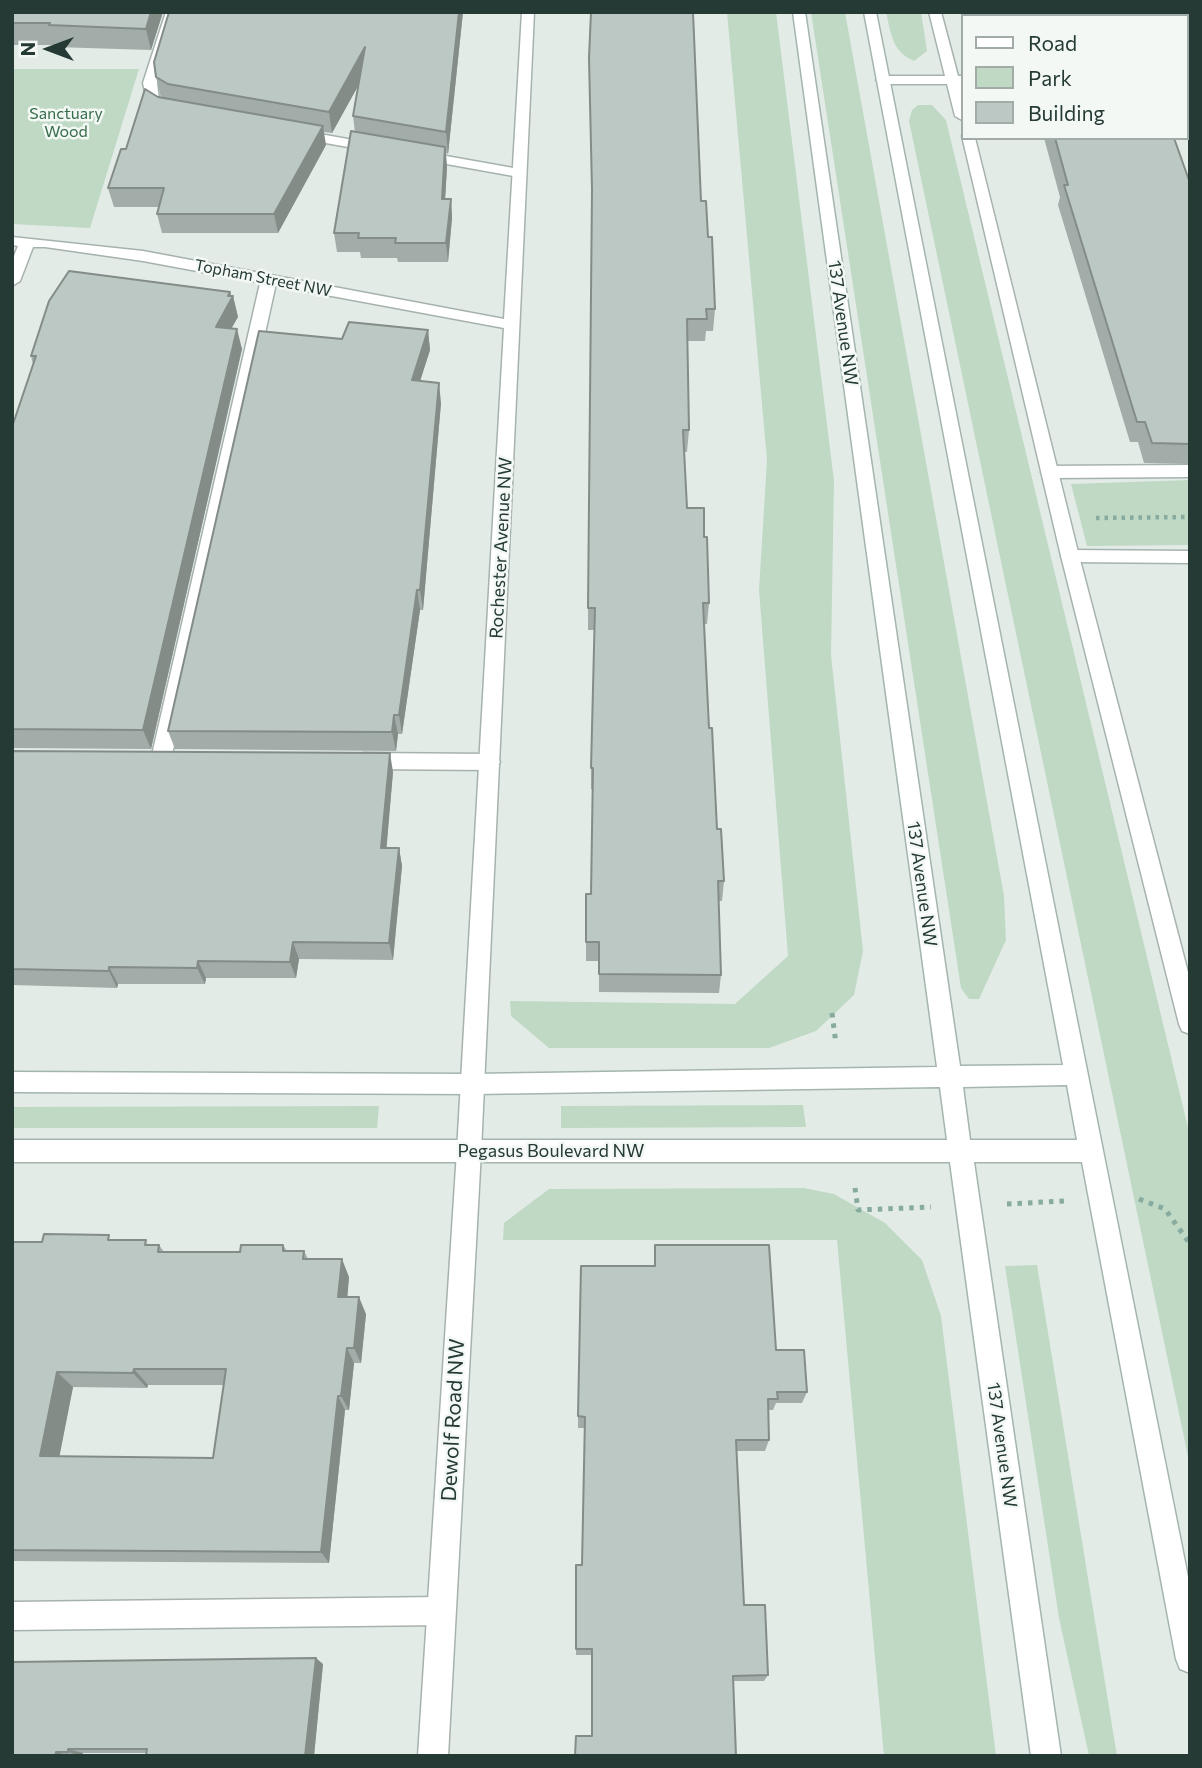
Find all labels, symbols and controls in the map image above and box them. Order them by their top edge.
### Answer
north arrow [14,14,84,84]
legend [960,14,1188,140]
text: Road [1028,30,1077,55]
text: N [16,42,39,56]
text: Park [1028,65,1072,90]
text: Building [1028,100,1105,125]
park label: Sanctuary Wood [29,104,103,142]
street label: Topham Street NW [193,255,333,301]
street label: 137 Avenue NW [824,259,862,387]
street label: Rochester Avenue NW [485,457,517,639]
street label: 137 Avenue NW [903,820,941,948]
street label: Pegasus Boulevard NW [458,1140,644,1162]
street label: Dewolf Road NW [436,1338,470,1502]
street label: 137 Avenue NW [983,1381,1021,1509]

